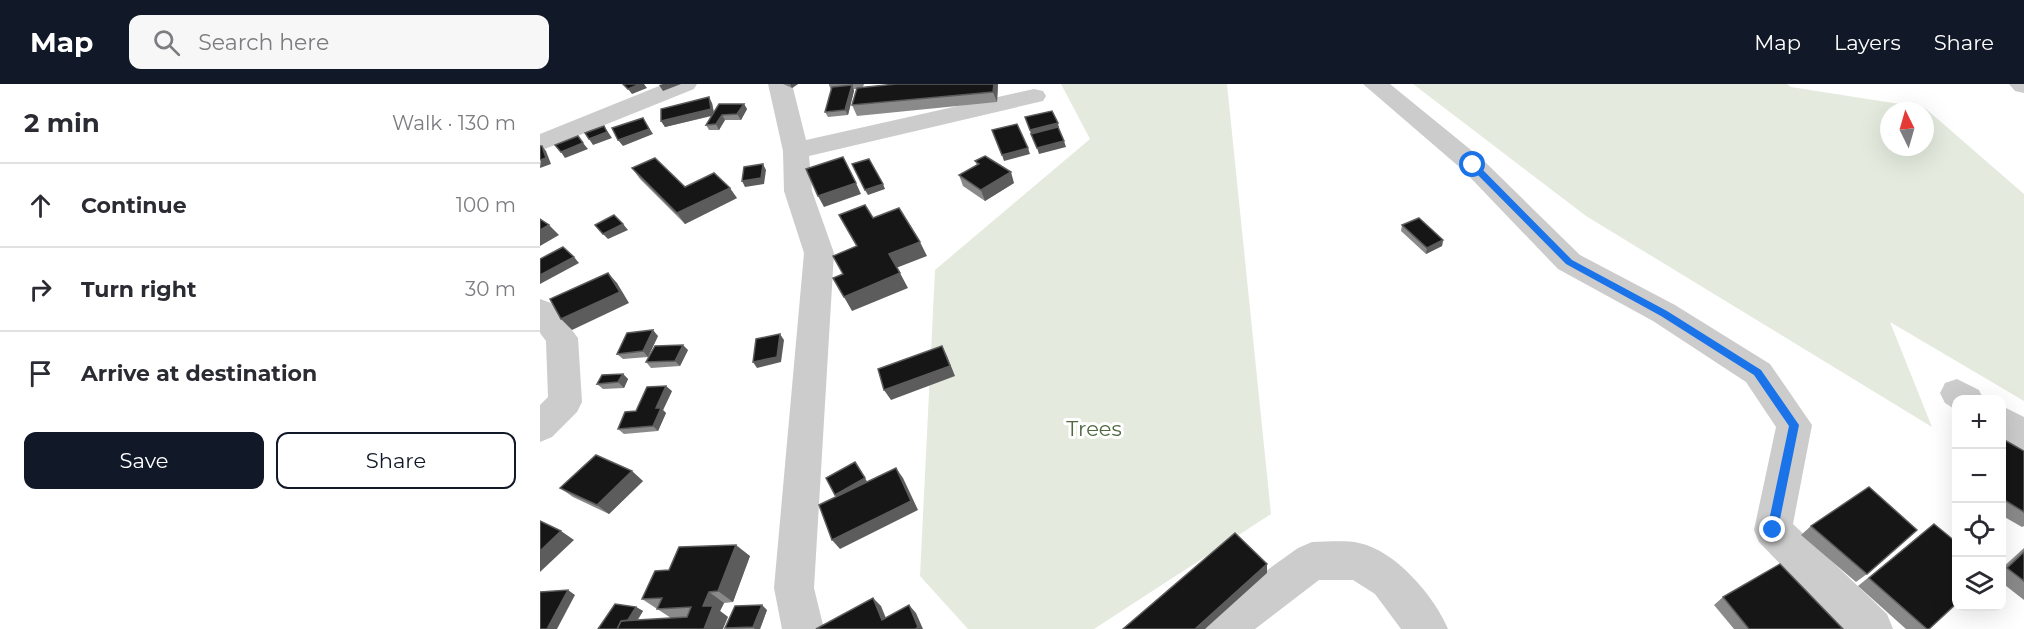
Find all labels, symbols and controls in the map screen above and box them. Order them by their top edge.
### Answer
search box [129,15,549,69]
text: Map [30,25,93,59]
icon: search [150,26,183,59]
text: Search here [198,29,329,56]
text: Map [1754,30,1801,55]
text: Layers [1834,30,1901,55]
text: Share [1934,30,1994,55]
north arrow [1880,102,1934,156]
text: 2 min [24,107,100,139]
text: Walk · 130 m [392,111,516,135]
route start [1459,151,1485,177]
icon: ahead [24,189,57,222]
text: Continue [81,192,187,219]
text: 100 m [456,193,516,217]
icon: right [24,273,57,306]
text: Turn right [81,276,196,303]
text: 30 m [465,277,516,301]
icon: arrive [24,357,57,390]
text: Arrive at destination [81,360,317,387]
map controls [1952,395,2006,611]
button: + [1952,395,2006,449]
park label: Trees [1066,416,1122,441]
button: Save [24,432,264,489]
button: Share [276,432,516,489]
button: − [1952,449,2006,503]
button: locate [1952,503,2006,557]
route end [1759,516,1785,542]
button: layers [1952,557,2006,611]

